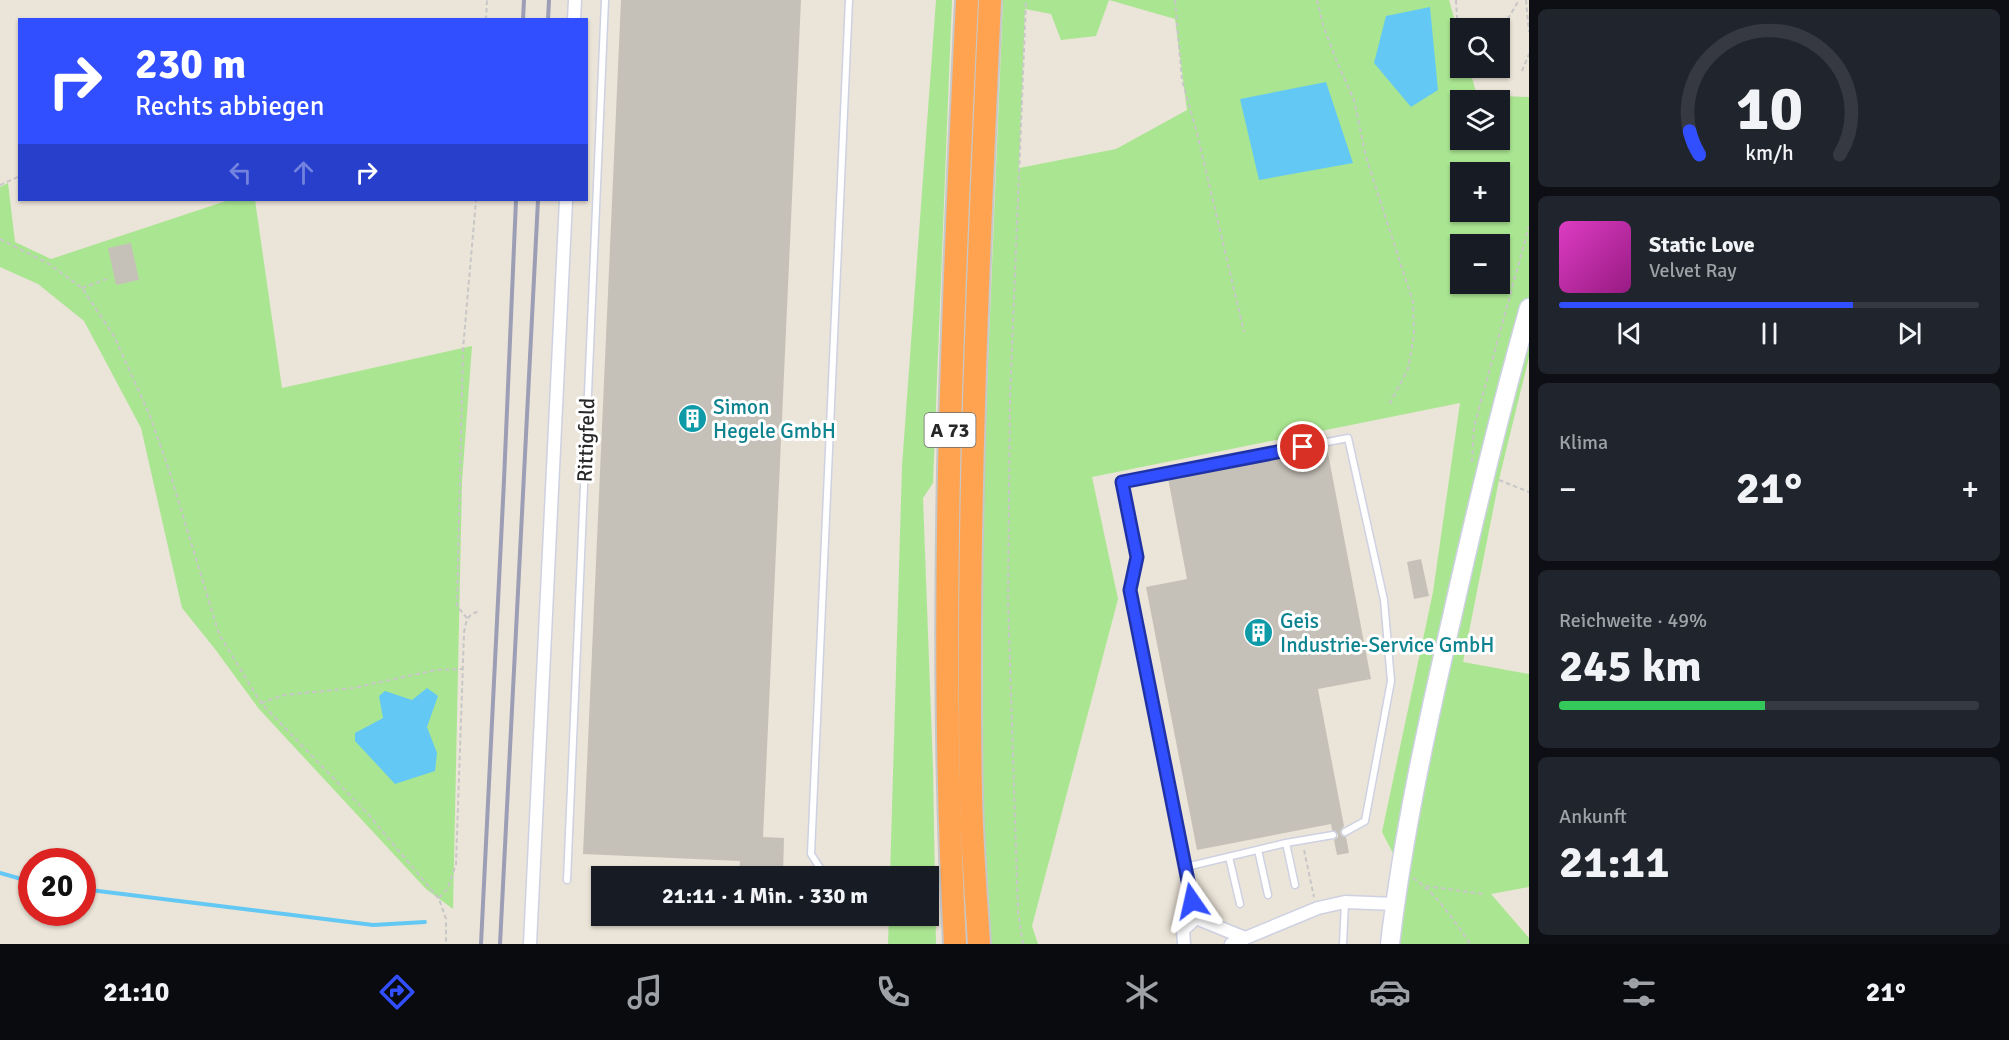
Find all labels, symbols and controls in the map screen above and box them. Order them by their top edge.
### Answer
map controls [1450,18,1510,294]
button: search [1450,18,1510,78]
text: 230 m [135,39,246,90]
icon: right [36,42,114,120]
text: 10 [1735,70,1803,147]
text: Rechts abbiegen [135,90,325,123]
button: layers [1450,90,1510,150]
text: km/h [1745,140,1793,166]
icon: left [224,156,257,189]
icon: ahead [287,156,320,189]
icon: right [350,156,383,189]
button: + [1450,162,1510,222]
text: Static Love [1649,231,1755,258]
button: − [1450,234,1510,294]
text: Velvet Ray [1649,258,1737,283]
icon: previous [1613,317,1646,350]
icon: pause [1753,317,1786,350]
icon: next [1893,317,1926,350]
place label: Simon Hegele GmbH [713,394,836,444]
street label: Rittigfeld [572,397,600,483]
building icon: Simon Hegele GmbH [676,403,708,435]
road number: A 73 [924,413,976,447]
pin [1277,421,1328,472]
icon: arrive [1286,430,1319,463]
text: Klima [1559,430,1608,455]
text: 21° [1736,461,1802,516]
text: − [1559,469,1577,510]
text: + [1961,469,1979,510]
place label: Geis Industrie-Service GmbH [1280,608,1494,658]
text: Reichweite · 49% [1559,608,1707,633]
building icon: Geis Industrie-Service GmbH [1243,617,1275,649]
text: 245 km [1559,639,1702,694]
text: Ankunft [1559,804,1627,829]
text: 21:11 [1559,835,1669,890]
speed limit sign: 20 [18,848,96,926]
position arrow [1160,869,1224,933]
text: 21:11 · 1 Min. · 330 m [662,882,868,909]
icon: directions [376,971,418,1013]
icon: music [624,971,666,1013]
icon: phone [872,971,914,1013]
icon: climate [1121,971,1163,1013]
icon: car [1369,971,1411,1013]
icon: filters [1618,971,1660,1013]
text: 21:10 [103,976,169,1009]
text: 21° [1866,976,1906,1009]

